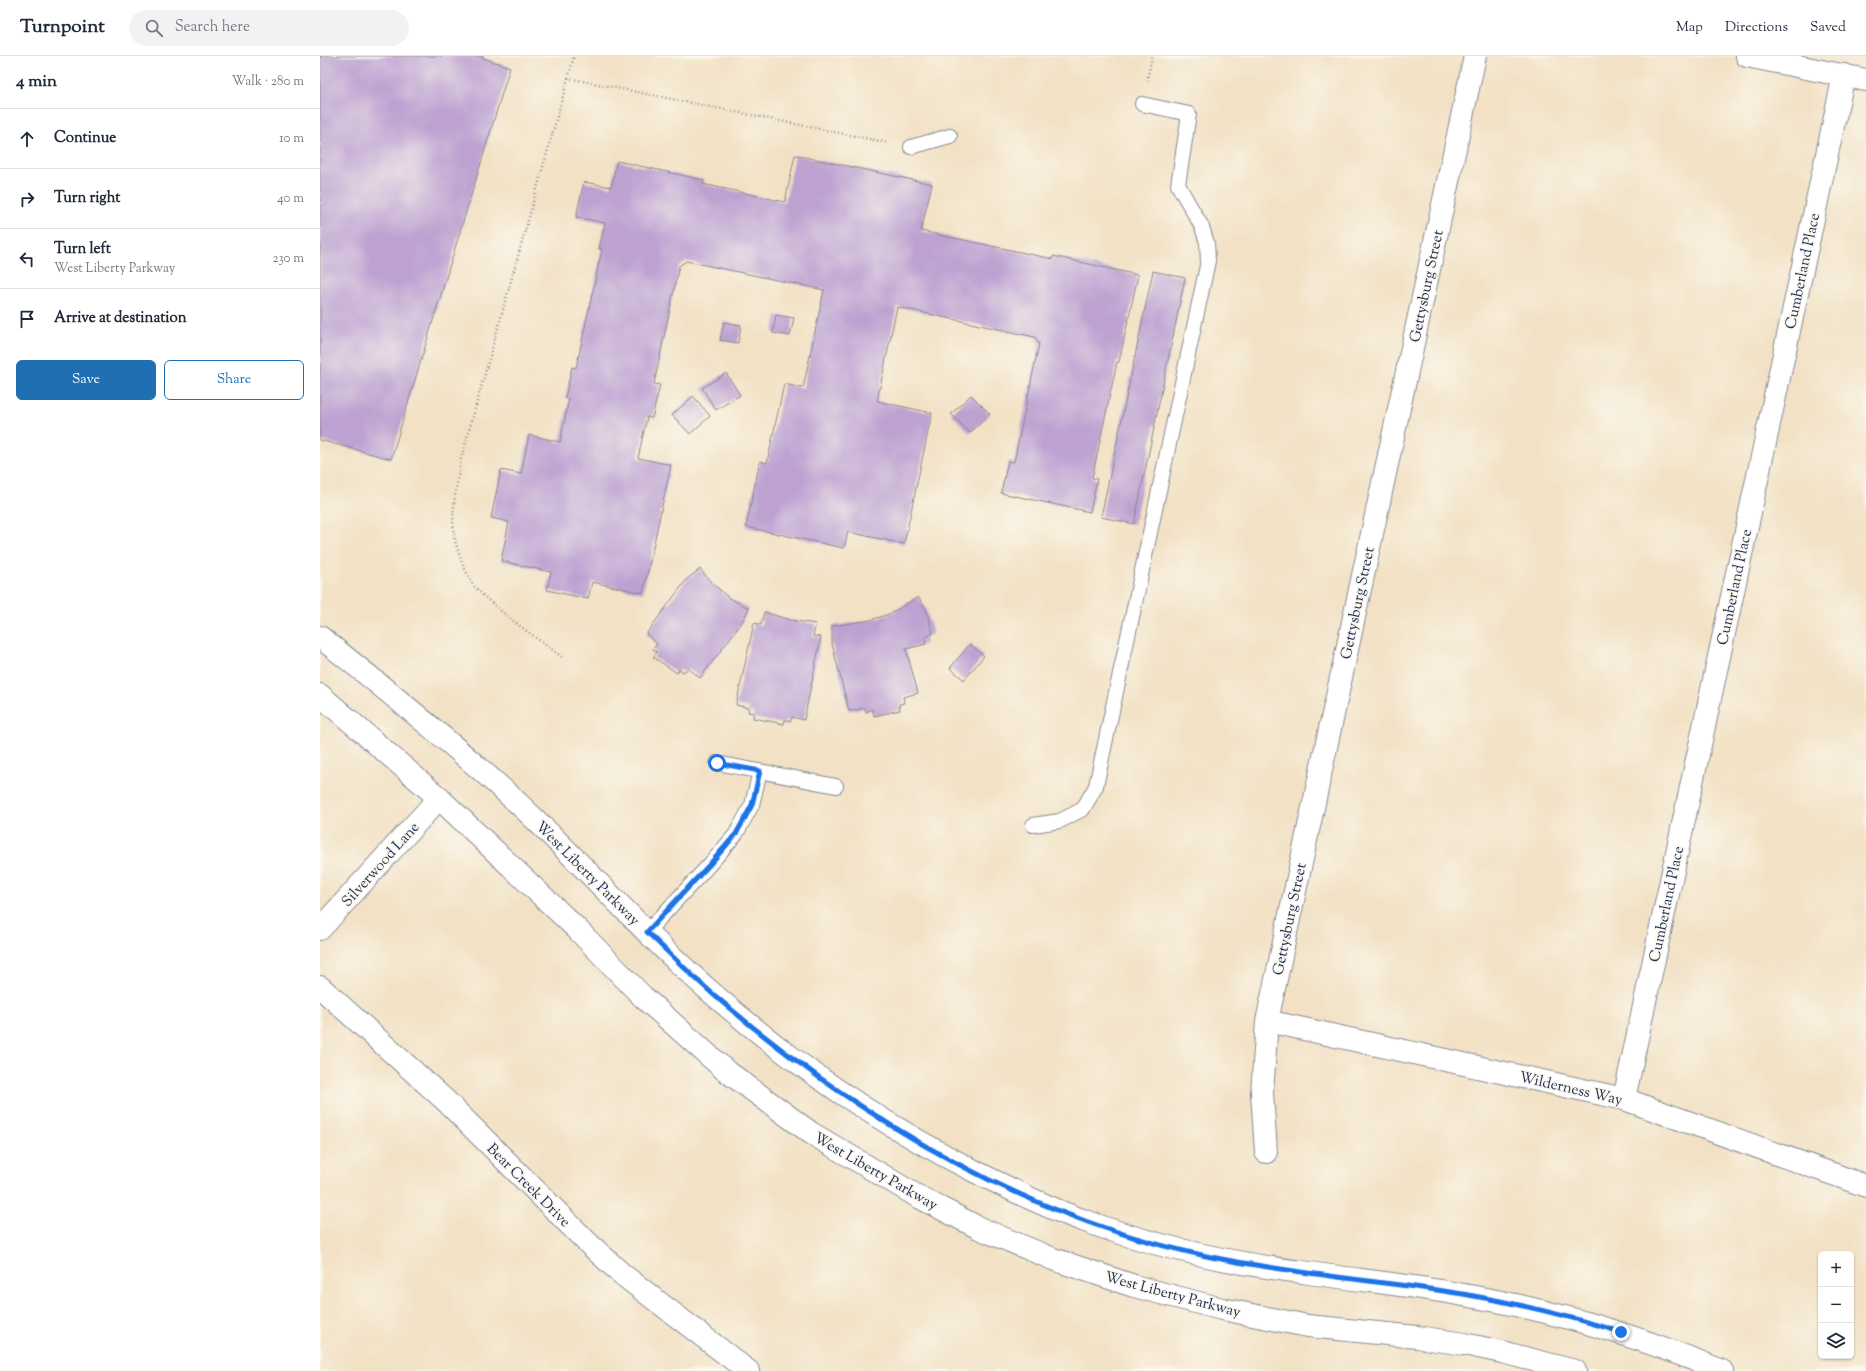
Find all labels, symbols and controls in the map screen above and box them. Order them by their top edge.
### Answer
search box [129,10,409,46]
text: Turnpoint [20,14,105,41]
icon: search [143,17,165,39]
text: Search here [175,17,250,38]
text: Map [1676,18,1703,38]
text: Directions [1725,18,1788,38]
text: Saved [1810,18,1846,38]
text: 4 min [16,70,57,94]
text: Walk · 280 m [232,73,304,91]
icon: ahead [16,128,38,150]
text: Continue [54,128,116,149]
text: 10 m [279,130,304,148]
icon: right [16,188,38,210]
text: Turn right [54,188,120,209]
text: 40 m [277,190,304,208]
street label: Cumberland Place [1781,211,1826,331]
street label: Gettysburg Street [1405,228,1450,344]
text: Turn left [54,239,111,260]
icon: left [16,248,38,270]
text: 230 m [272,250,304,268]
text: West Liberty Parkway [54,260,175,278]
icon: arrive [16,308,38,330]
text: Arrive at destination [54,308,187,329]
button: Save [16,360,156,400]
button: Share [164,360,304,400]
street label: Cumberland Place [1713,527,1758,647]
street label: Gettysburg Street [1336,545,1381,661]
route start [708,754,726,772]
street label: West Liberty Parkway [530,817,644,931]
street label: Silverwood Lane [337,818,425,912]
street label: Cumberland Place [1645,844,1690,964]
street label: Gettysburg Street [1268,861,1313,977]
street label: Wilderness Way [1517,1067,1625,1112]
street label: West Liberty Parkway [809,1128,942,1217]
street label: Bear Creek Drive [481,1139,575,1233]
map controls [1818,1251,1854,1359]
button: + [1818,1251,1854,1287]
street label: West Liberty Parkway [1102,1267,1243,1324]
button: − [1818,1287,1854,1323]
route end [1612,1323,1630,1341]
button: layers [1818,1323,1854,1359]

